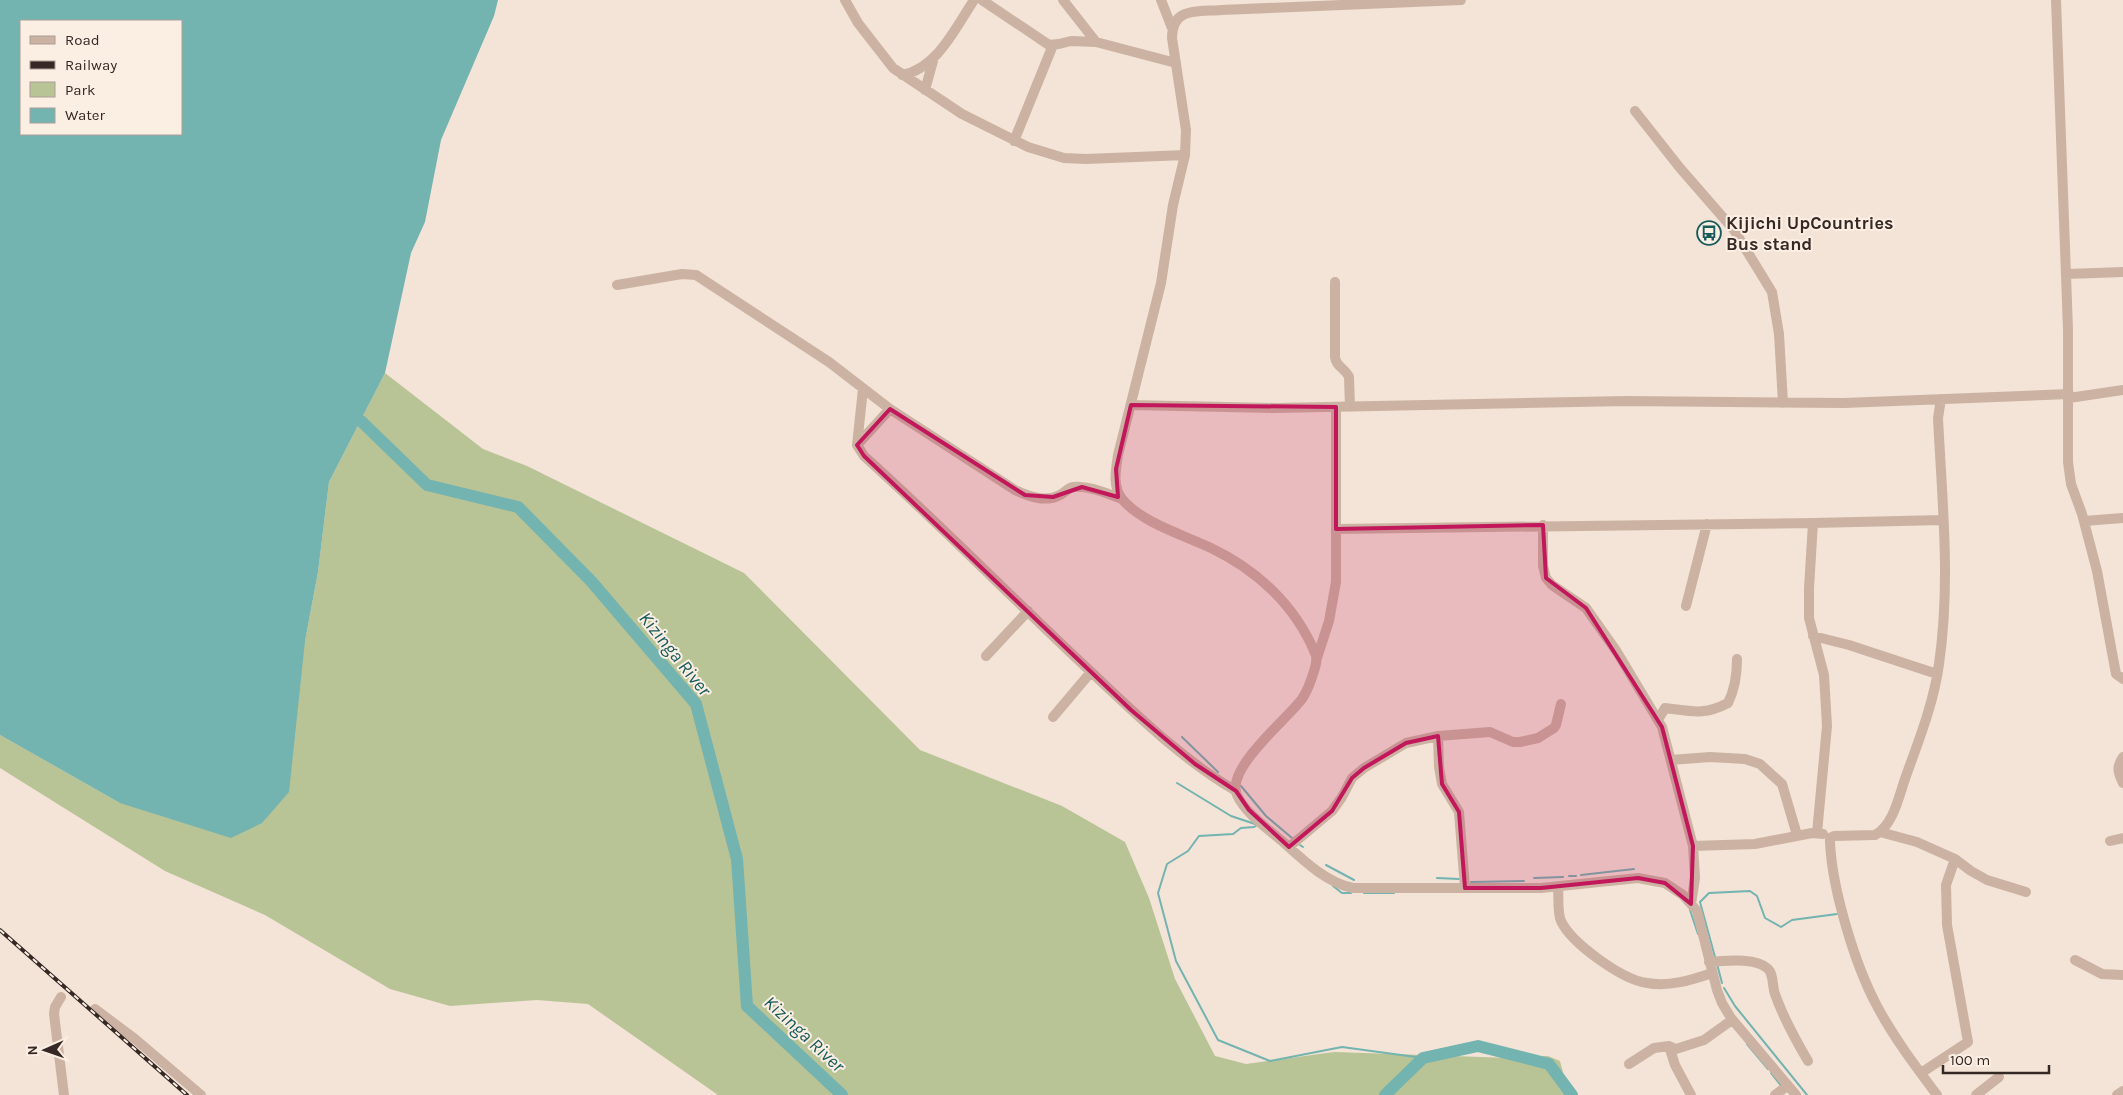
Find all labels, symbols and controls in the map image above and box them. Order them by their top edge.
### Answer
legend [20,20,182,135]
text: Road [65,31,100,49]
text: Railway [65,56,117,74]
text: Park [65,81,95,99]
text: Water [65,106,106,124]
place label: Kijichi UpCountries Bus stand [1726,212,1893,255]
bus stop icon: Kijichi UpCountries Bus stand [1696,220,1722,246]
water label: Kizinga River [634,607,717,702]
water label: Kizinga River [759,991,850,1078]
north arrow [20,1025,70,1075]
scale bar [1943,1042,2049,1074]
text: N [24,1045,41,1056]
text: 100 m [1950,1051,1990,1069]

